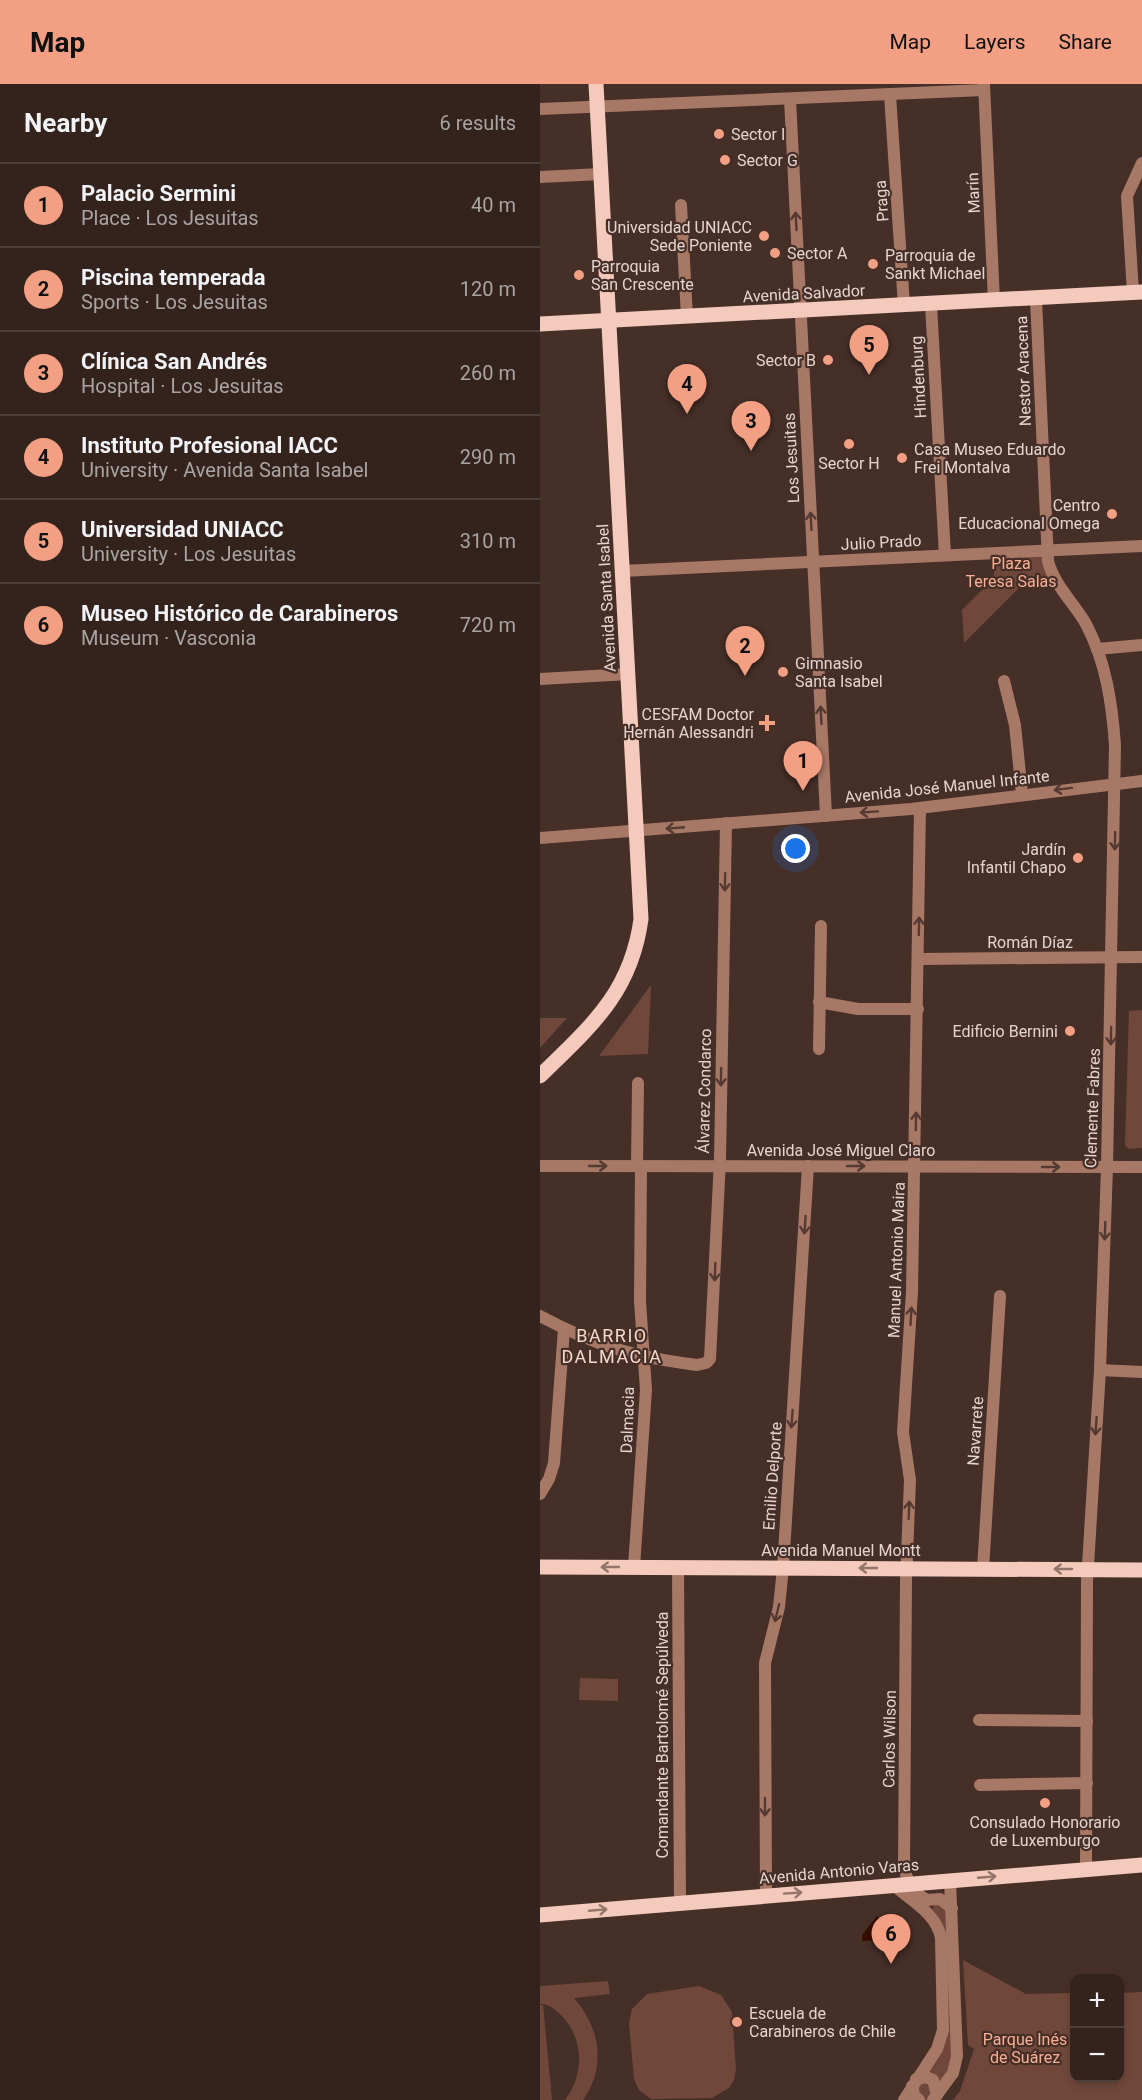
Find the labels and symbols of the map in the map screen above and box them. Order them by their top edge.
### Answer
place label: Sector I [731,125,785,144]
marker: Sector I [712,127,726,141]
place label: Sector G [737,151,798,170]
marker: Sector G [718,153,732,167]
street label: Marín [963,172,984,214]
street label: Praga [871,180,892,222]
one-way arrow [790,212,801,232]
place label: Universidad UNIACC Sede Poniente [607,218,752,255]
marker: Universidad UNIACC Sede Poniente [757,229,771,243]
place label: Sector A [787,244,848,263]
marker: Sector A [768,246,782,260]
place label: Parroquia de Sankt Michael [885,246,985,283]
place label: Parroquia San Crescente [591,257,694,294]
marker: Parroquia de Sankt Michael [866,257,880,271]
marker: Parroquia San Crescente [572,268,586,282]
street label: Avenida Salvador [742,281,866,306]
street label: Nestor Aracena [1012,315,1035,426]
pin: 5 [850,326,888,375]
street label: Hindenburg [907,335,930,419]
place label: Sector B [756,351,816,370]
marker: Sector B [821,353,835,367]
pin: 4 [668,364,706,414]
pin: 3 [732,402,770,451]
street label: Los Jesuitas [780,412,803,504]
marker: Sector H [842,437,856,451]
place label: Casa Museo Eduardo Frei Montalva [914,440,1066,477]
marker: Casa Museo Eduardo Frei Montalva [895,451,909,465]
place label: Sector H [818,454,880,473]
place label: Centro Educacional Omega [958,496,1100,533]
marker: Centro Educacional Omega [1105,507,1119,521]
one-way arrow [805,511,816,531]
street label: Avenida Santa Isabel [593,523,620,672]
street label: Julio Prado [840,531,922,554]
park label: Plaza Teresa Salas [966,554,1057,591]
pin: 2 [726,626,764,676]
place label: Gimnasio Santa Isabel [795,654,883,691]
marker: Gimnasio Santa Isabel [776,665,790,679]
place label: CESFAM Doctor Hernán Alessandri [623,705,755,742]
one-way arrow [815,706,826,726]
marker: CESFAM Doctor Hernán Alessandri [758,714,776,732]
pin: 1 [784,742,822,791]
street label: Avenida José Manuel Infante [844,766,1050,807]
one-way arrow [1054,784,1073,795]
one-way arrow [860,807,880,818]
one-way arrow [666,823,685,834]
one-way arrow [1109,831,1121,851]
your location [781,834,810,863]
place label: Jardín Infantil Chapo [967,840,1066,877]
marker: Jardín Infantil Chapo [1071,851,1085,865]
one-way arrow [719,871,730,891]
one-way arrow [913,917,925,937]
street label: Román Díaz [987,933,1073,952]
place label: Edificio Bernini [953,1022,1058,1041]
marker: Edificio Bernini [1063,1024,1077,1038]
one-way arrow [1105,1026,1117,1046]
street label: Álvarez Condarco [694,1028,715,1154]
street label: Clemente Fabres [1081,1048,1104,1168]
one-way arrow [715,1066,727,1086]
one-way arrow [910,1112,922,1132]
street label: Avenida José Miguel Claro [747,1141,935,1160]
one-way arrow [588,1160,608,1172]
one-way arrow [846,1160,866,1172]
one-way arrow [1041,1161,1061,1173]
street label: Manuel Antonio Maira [884,1182,909,1338]
one-way arrow [799,1214,810,1234]
one-way arrow [1099,1221,1110,1241]
one-way arrow [709,1261,720,1281]
one-way arrow [906,1306,917,1326]
district label: BARRIO DALMACIA [561,1325,663,1367]
street label: Dalmacia [617,1386,638,1454]
street label: Navarrete [964,1396,987,1466]
one-way arrow [787,1409,798,1429]
one-way arrow [1090,1416,1101,1436]
street label: Emilio Delporte [759,1421,786,1531]
one-way arrow [903,1500,915,1520]
street label: Avenida Manuel Montt [761,1541,921,1560]
one-way arrow [600,1561,620,1573]
one-way arrow [858,1562,878,1574]
one-way arrow [1053,1563,1073,1575]
one-way arrow [770,1604,782,1623]
street label: Comandante Bartolomé Sepúlveda [653,1611,672,1859]
street label: Carlos Wilson [879,1690,900,1788]
one-way arrow [759,1796,771,1816]
marker: Consulado Honorario de Luxemburgo [1038,1796,1052,1810]
place label: Consulado Honorario de Luxemburgo [970,1813,1120,1850]
street label: Avenida Antonio Varas [758,1855,920,1888]
one-way arrow [976,1871,996,1882]
one-way arrow [782,1887,802,1898]
one-way arrow [588,1904,608,1915]
pin: 6 [872,1914,910,1964]
place label: Escuela de Carabineros de Chile [749,2004,896,2041]
marker: Escuela de Carabineros de Chile [730,2015,744,2029]
park label: Parque Inés de Suárez [983,2030,1067,2067]

